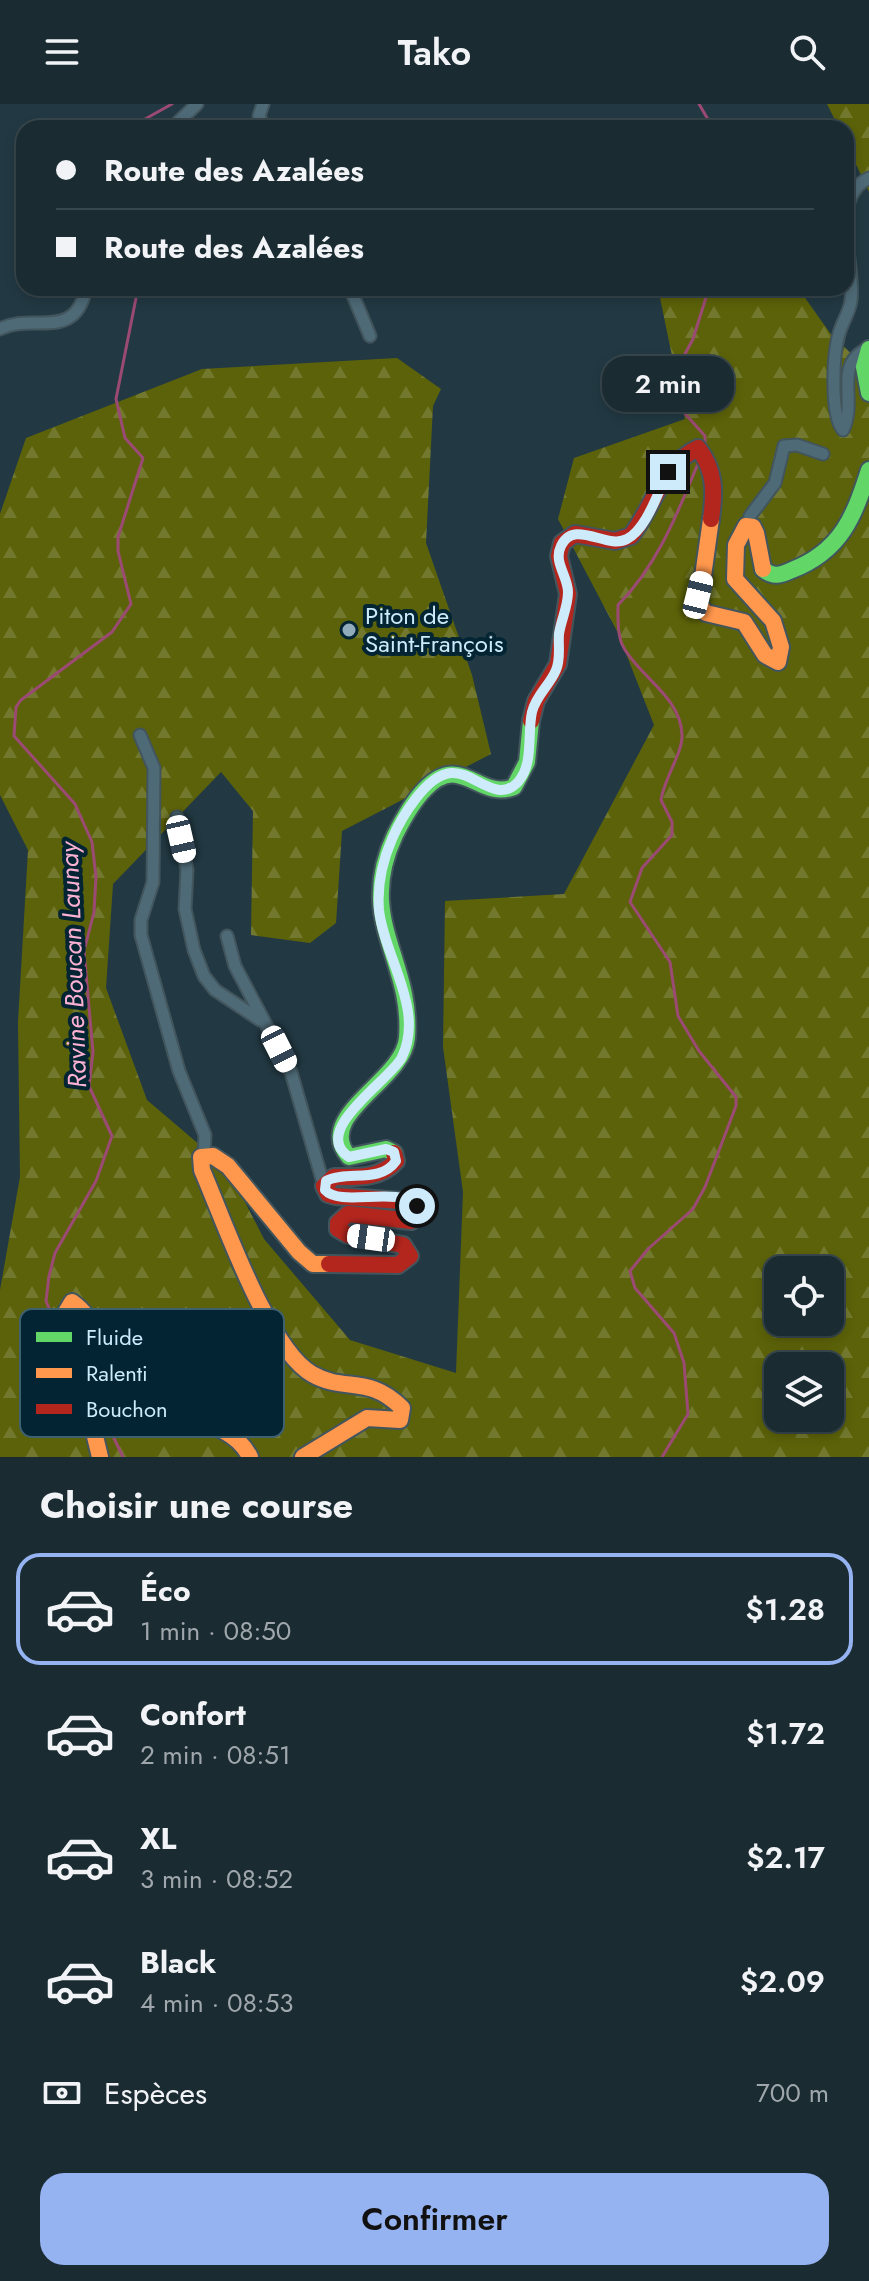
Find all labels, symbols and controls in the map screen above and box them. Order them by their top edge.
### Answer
text: Tako [398,26,471,78]
icon: menu [40,30,84,74]
icon: search [785,30,829,74]
text: Route des Azalées [104,149,364,192]
text: Route des Azalées [104,226,364,269]
callout: 2 min [602,356,734,412]
text: 2 min [635,365,701,403]
route end [650,454,686,490]
car [681,569,715,621]
place label: Piton de Saint-François [365,598,504,661]
marker: Piton de Saint-François [340,621,358,639]
car [164,813,198,865]
water label: Ravine Boucan Launay [50,839,96,1089]
car [257,1022,301,1076]
route start [399,1188,435,1224]
car [346,1223,396,1253]
map controls [764,1256,844,1432]
button: locate [764,1256,844,1336]
legend [20,1309,284,1437]
text: Fluide [86,1321,143,1353]
button: layers [764,1352,844,1432]
text: Ralenti [86,1357,148,1389]
text: Bouchon [86,1393,167,1425]
text: Choisir une course [40,1479,353,1531]
text: Éco [140,1569,191,1612]
icon: car [44,1573,116,1645]
text: $1.28 [746,1588,825,1631]
text: 1 min · 08:50 [140,1612,291,1650]
text: Confort [140,1693,246,1736]
icon: car [44,1697,116,1769]
text: $1.72 [746,1712,825,1755]
text: 2 min · 08:51 [140,1736,291,1774]
text: XL [140,1817,176,1860]
icon: car [44,1821,116,1893]
text: $2.17 [746,1836,825,1879]
text: 3 min · 08:52 [140,1860,293,1898]
text: Black [140,1941,216,1984]
icon: car [44,1945,116,2017]
text: $2.09 [740,1960,825,2003]
text: 4 min · 08:53 [140,1984,294,2022]
icon: cash [40,2071,84,2115]
text: Espèces [104,2072,207,2115]
text: 700 m [756,2074,829,2112]
button: Confirmer [40,2173,829,2265]

